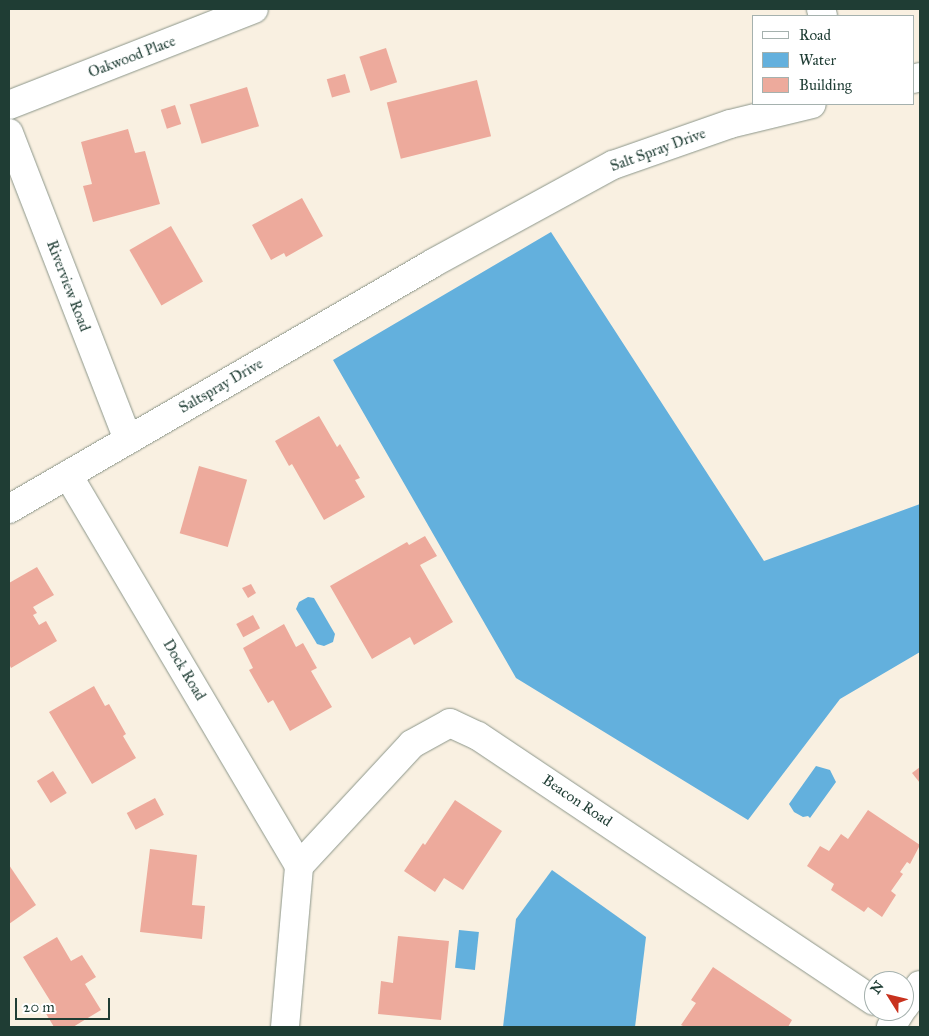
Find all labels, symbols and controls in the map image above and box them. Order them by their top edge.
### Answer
legend [752,15,914,105]
text: Road [799,26,831,44]
street label: Oakwood Place [86,32,178,82]
text: Water [799,51,836,69]
text: Building [799,76,852,94]
street label: Salt Spray Drive [608,124,708,176]
street label: Riverview Road [42,238,94,334]
street label: Saltspray Drive [176,355,266,417]
street label: Dock Road [159,636,209,704]
street label: Beacon Road [539,771,615,831]
north arrow [864,971,914,1021]
text: N [867,978,888,997]
scale bar [18,988,112,1020]
text: 20 m [23,998,55,1016]

